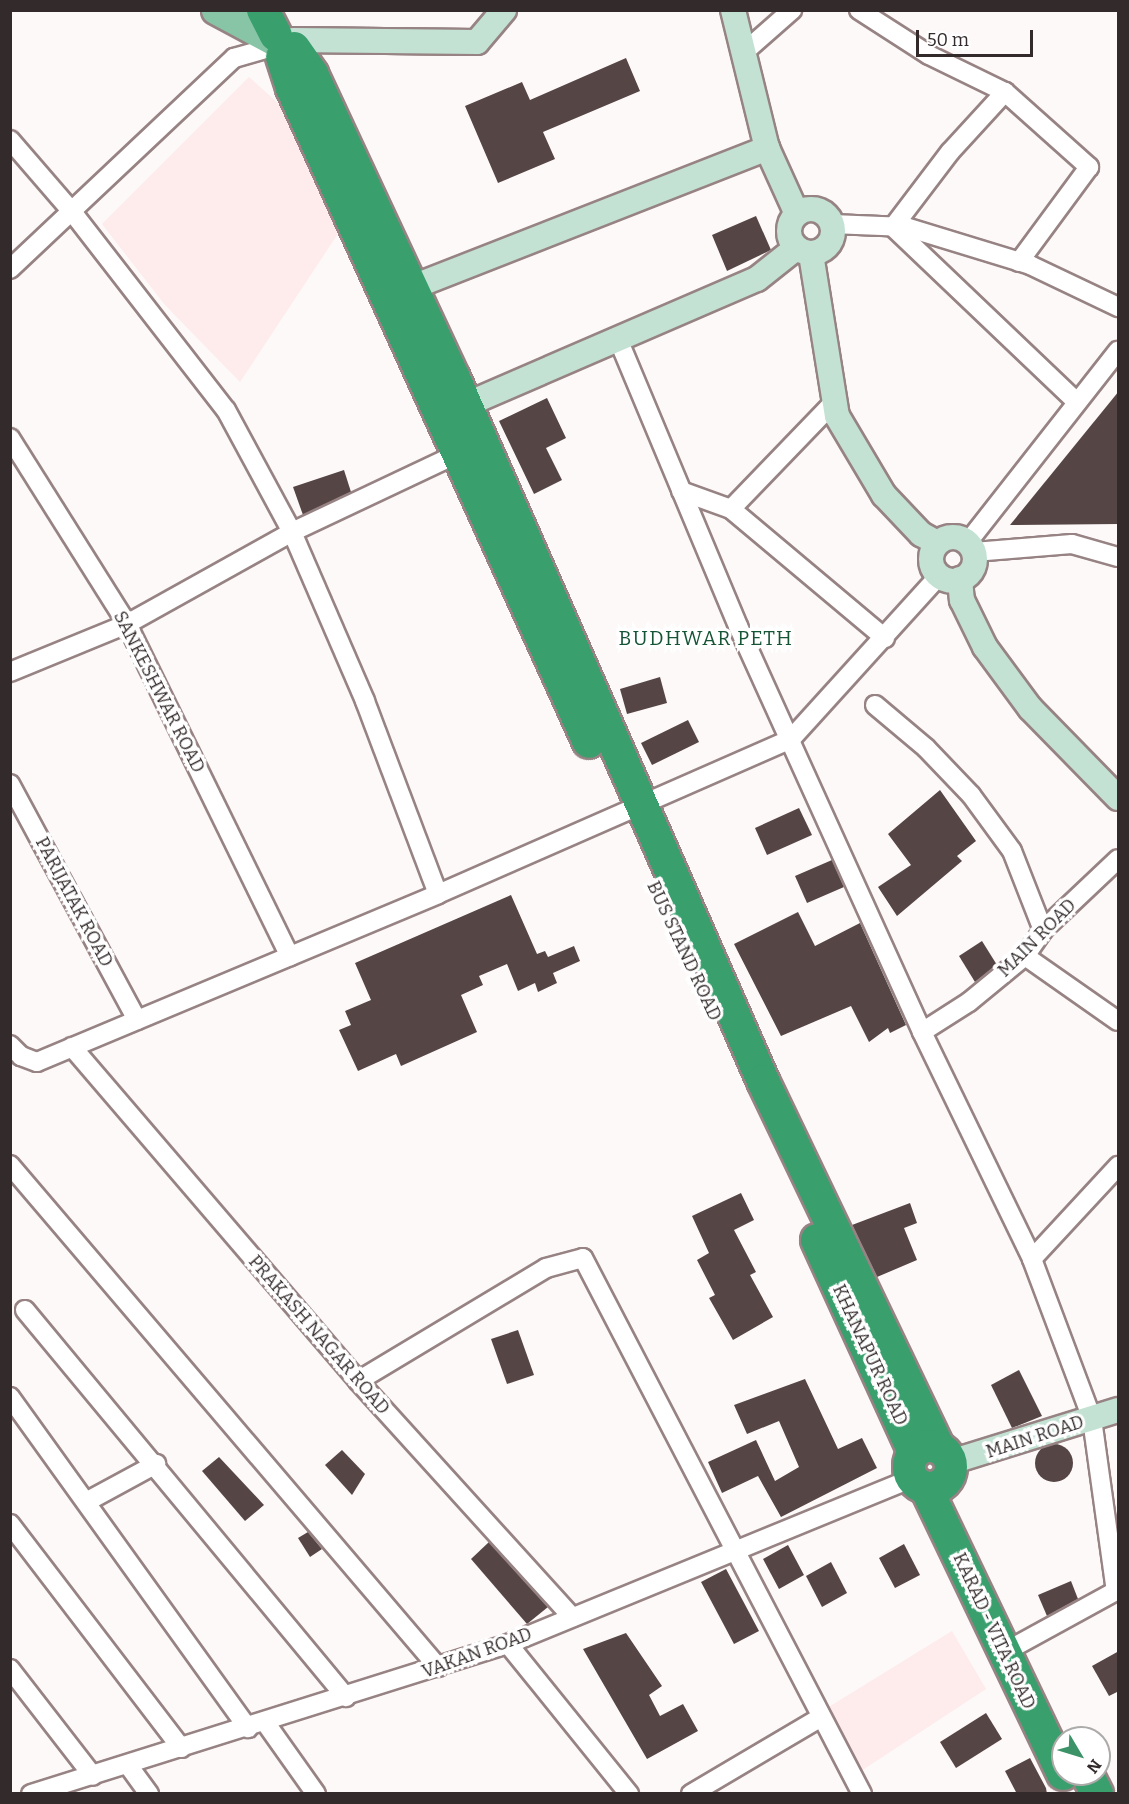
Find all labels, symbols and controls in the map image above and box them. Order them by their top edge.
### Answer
scale bar [919,18,1036,56]
text: 50 m [927,29,969,51]
street label: SANKESHWAR ROAD [109,608,209,776]
district label: BUDHWAR PETH [618,626,794,650]
street label: PARIJATAK ROAD [31,834,117,970]
street label: BUS STAND ROAD [642,878,726,1024]
street label: MAIN ROAD [993,894,1081,982]
street label: PRAKASH NAGAR ROAD [244,1251,394,1419]
street label: KHANAPUR ROAD [828,1281,912,1429]
street label: MAIN ROAD [983,1411,1087,1463]
street label: KARAD - VITA ROAD [948,1549,1040,1713]
street label: VAKAN ROAD [419,1623,535,1683]
north arrow [1051,1726,1111,1786]
text: N [1083,1755,1105,1777]

